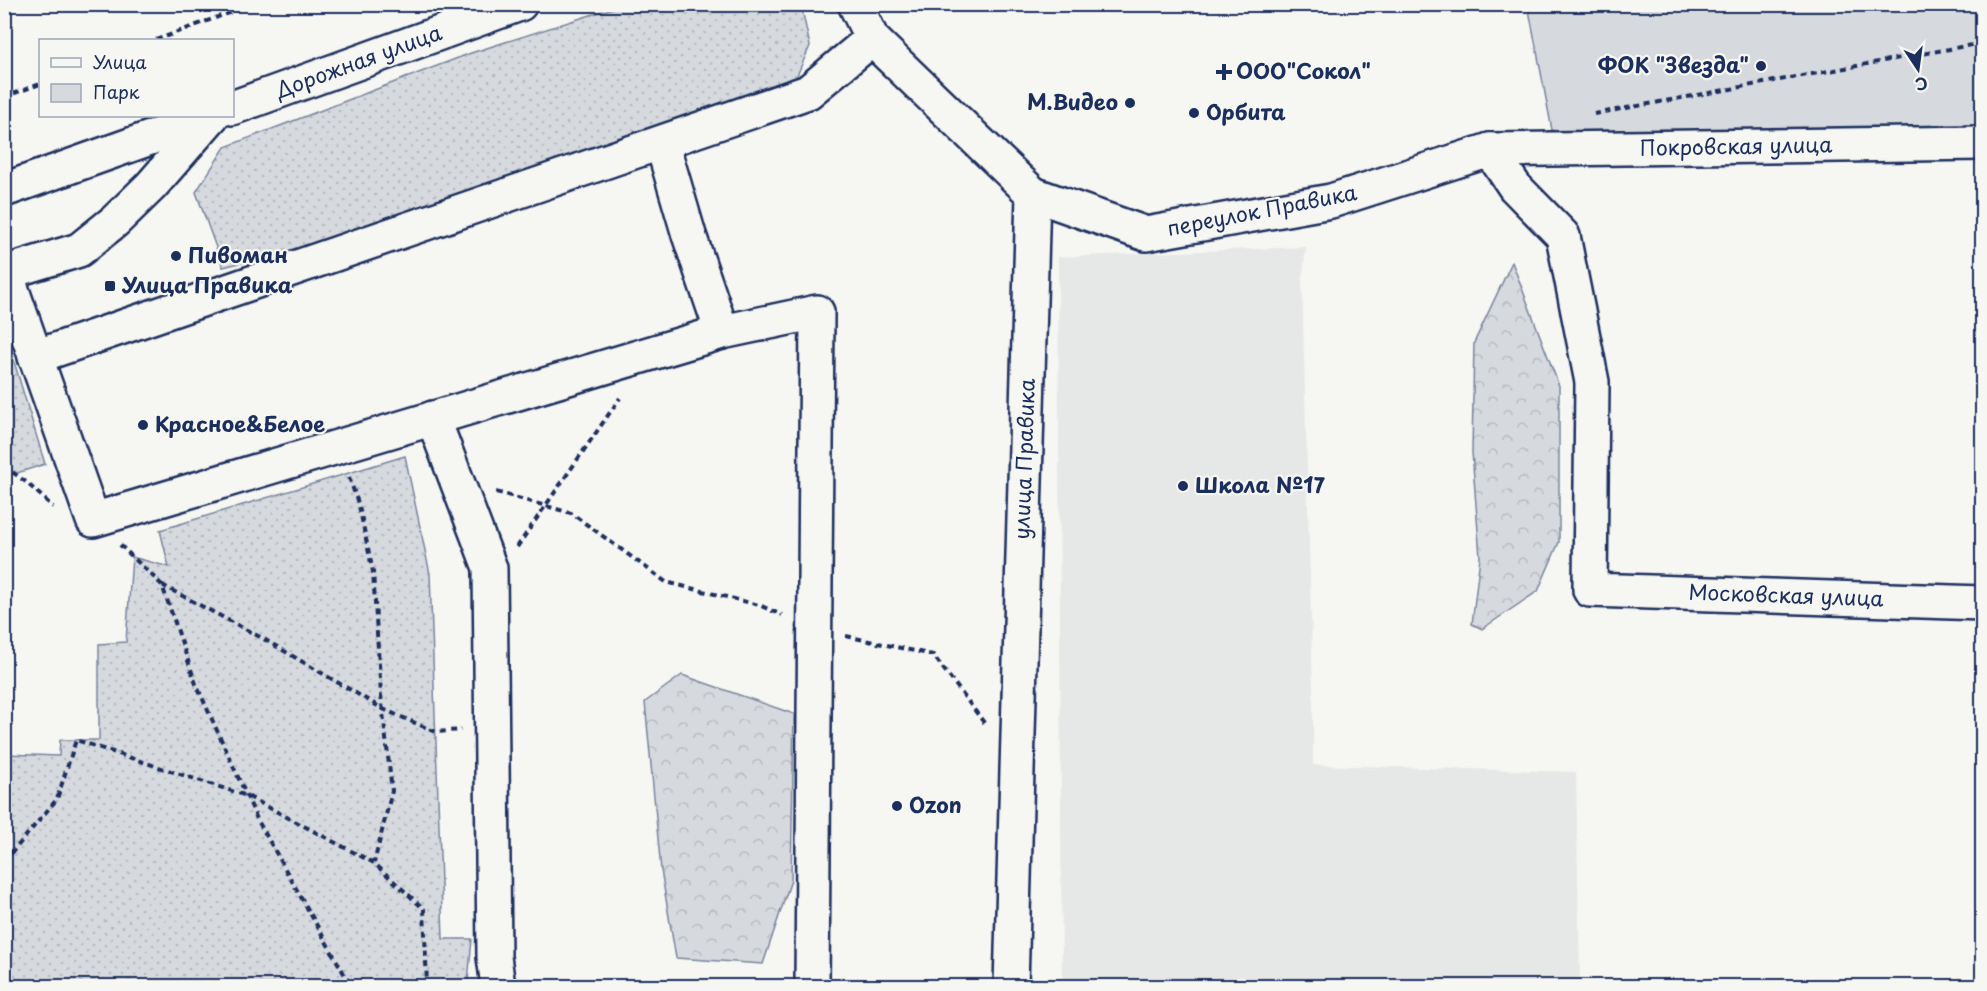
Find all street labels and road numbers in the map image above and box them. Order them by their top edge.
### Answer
street label: Дорожная улица [270,15,447,105]
street label: Покровская улица [1639,127,1833,163]
street label: переулок Правика [1164,175,1360,243]
street label: улица Правика [1004,377,1042,540]
street label: Московская улица [1688,575,1885,613]

